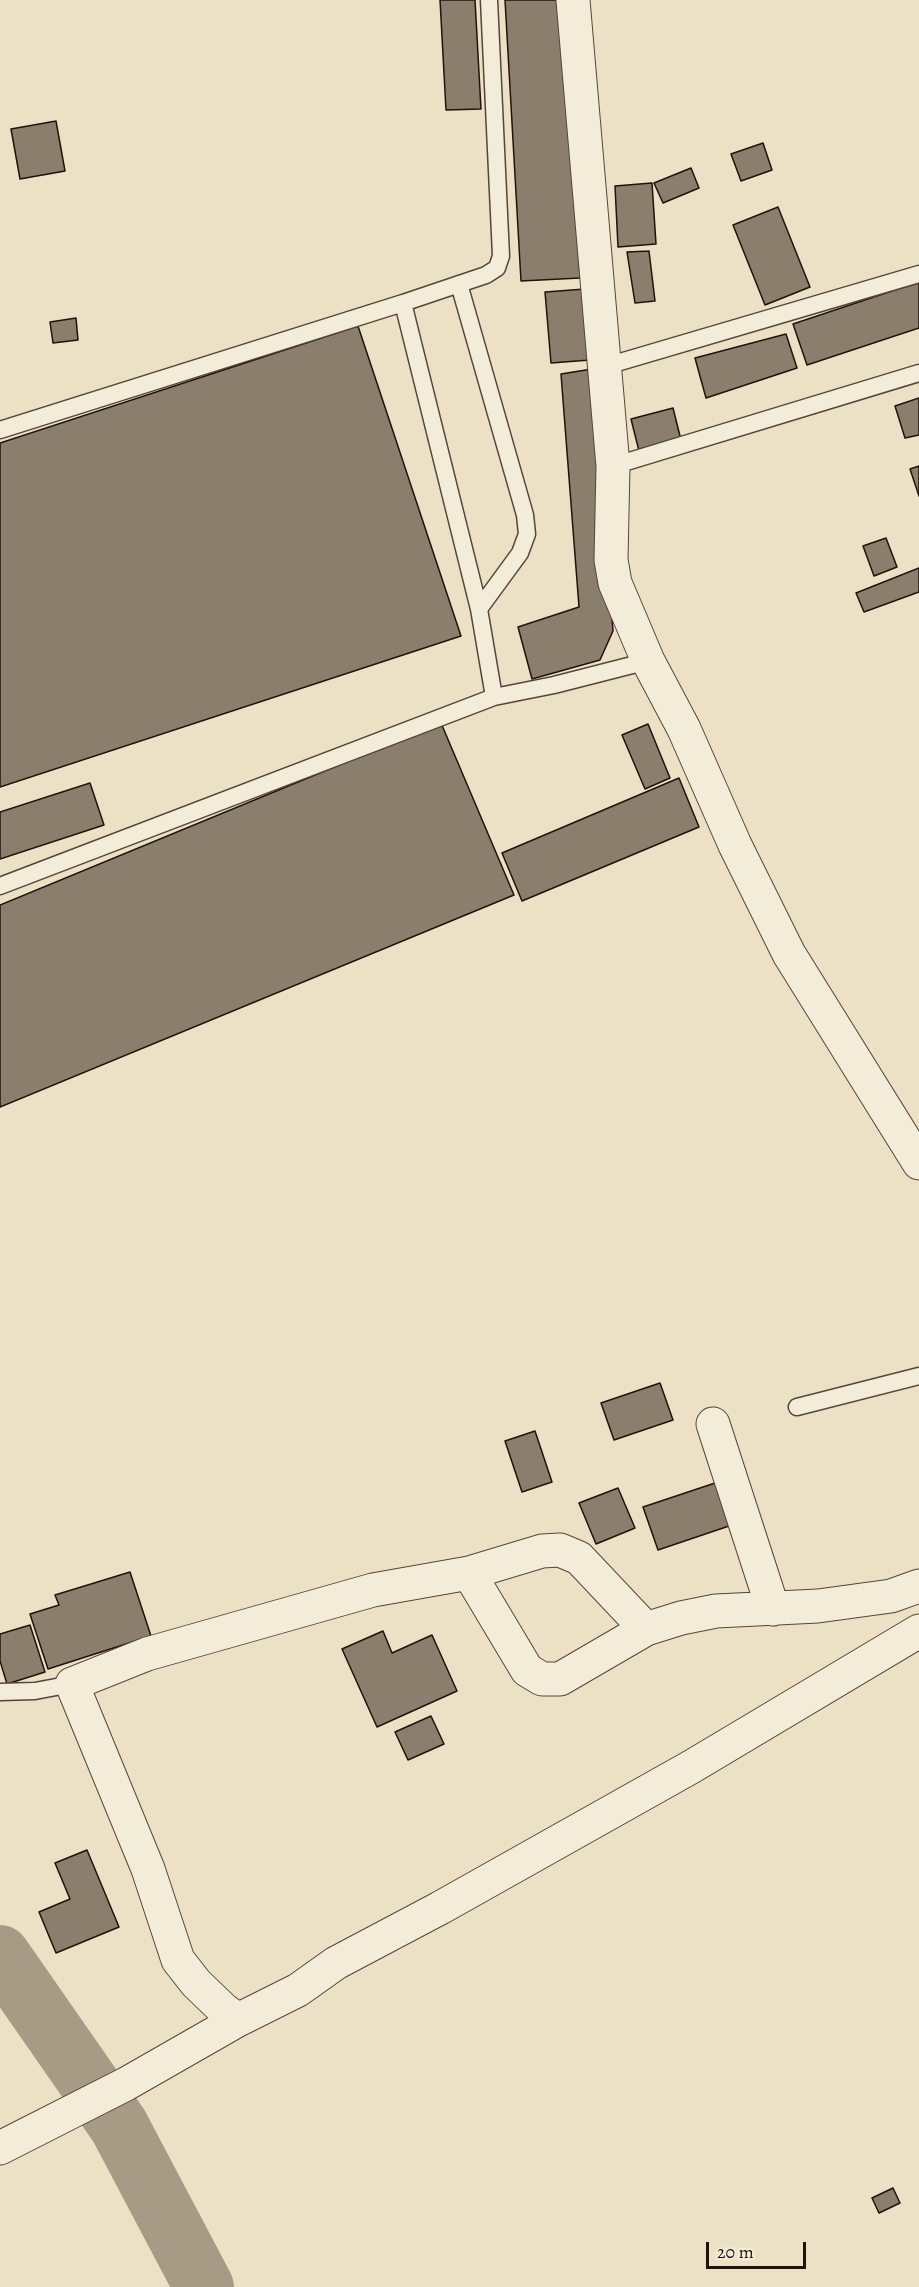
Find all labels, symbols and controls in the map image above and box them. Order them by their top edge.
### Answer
scale bar [709,2230,810,2268]
text: 20 m [717,2240,754,2264]

